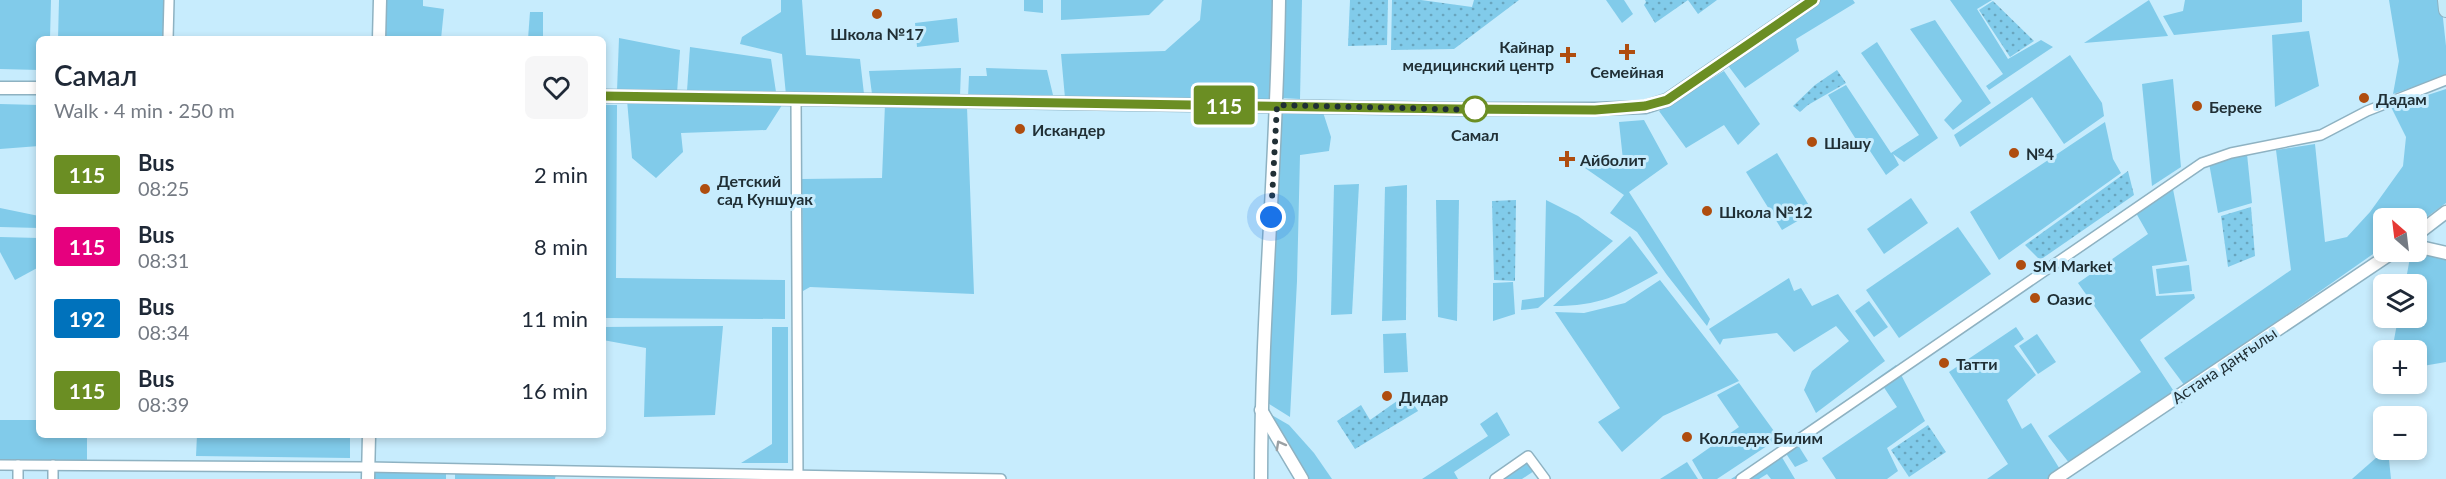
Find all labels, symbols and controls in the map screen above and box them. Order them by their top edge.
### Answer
marker: Школа №17 [870,7,884,21]
place label: Школа №17 [830,24,924,43]
place label: Кайнар медицинский центр [1403,37,1554,74]
marker: Семейная [1620,45,1634,59]
marker: Кайнар медицинский центр [1559,46,1577,64]
button: heart [525,56,588,119]
text: Самал [54,58,137,92]
place label: Семейная [1590,62,1664,81]
line badge: 115 [1190,86,1258,124]
place label: Дадам [2376,89,2427,108]
marker: Дадам [2357,91,2371,105]
text: 115 [1206,93,1242,118]
marker: Самал [1462,96,1488,122]
place label: Береке [2209,97,2263,116]
text: Walk · 4 min · 250 m [54,98,235,122]
marker: Береке [2190,99,2204,113]
place label: Искандер [1032,120,1105,139]
marker: Искандер [1013,122,1027,136]
place label: Самал [1451,125,1499,144]
place label: Шашу [1824,133,1872,152]
marker: Шашу [1805,135,1819,149]
place label: №4 [2026,144,2054,163]
marker: №4 [2007,146,2021,160]
text: Bus [138,149,174,176]
marker: Айболит [1558,150,1576,168]
place label: Айболит [1579,150,1647,169]
text: 2 min [534,161,588,188]
text: 115 [69,162,105,187]
place label: Детский сад Куншуак [717,171,813,208]
text: 08:25 [138,176,189,200]
marker: Детский сад Куншуак [698,182,712,196]
your location [1256,202,1286,232]
place label: Школа №12 [1719,202,1813,221]
marker: Школа №12 [1700,204,1714,218]
north arrow [2373,208,2427,262]
map controls [2373,208,2427,460]
text: Bus [138,221,174,248]
text: 8 min [534,233,588,260]
text: 115 [69,234,105,259]
text: 08:31 [138,248,189,272]
place label: SM Market [2033,256,2112,275]
marker: SM Market [2014,258,2028,272]
button: layers [2373,274,2427,328]
place label: Оазис [2047,289,2092,308]
marker: Оазис [2028,291,2042,305]
text: Bus [138,293,174,320]
text: 11 min [521,305,588,332]
text: 192 [69,306,105,331]
text: 08:34 [138,320,189,344]
street label: Астана даңғылы [2168,323,2280,407]
button: + [2373,340,2427,394]
place label: Татти [1956,354,1998,373]
marker: Татти [1937,356,1951,370]
text: Bus [138,365,174,392]
text: 16 min [521,377,588,404]
text: 115 [69,378,105,403]
place label: Дидар [1399,387,1448,406]
marker: Дидар [1380,389,1394,403]
text: 08:39 [138,392,189,416]
button: − [2373,406,2427,460]
place label: Колледж Билим [1699,428,1823,447]
marker: Колледж Билим [1680,430,1694,444]
one-way arrow [1276,440,1287,451]

